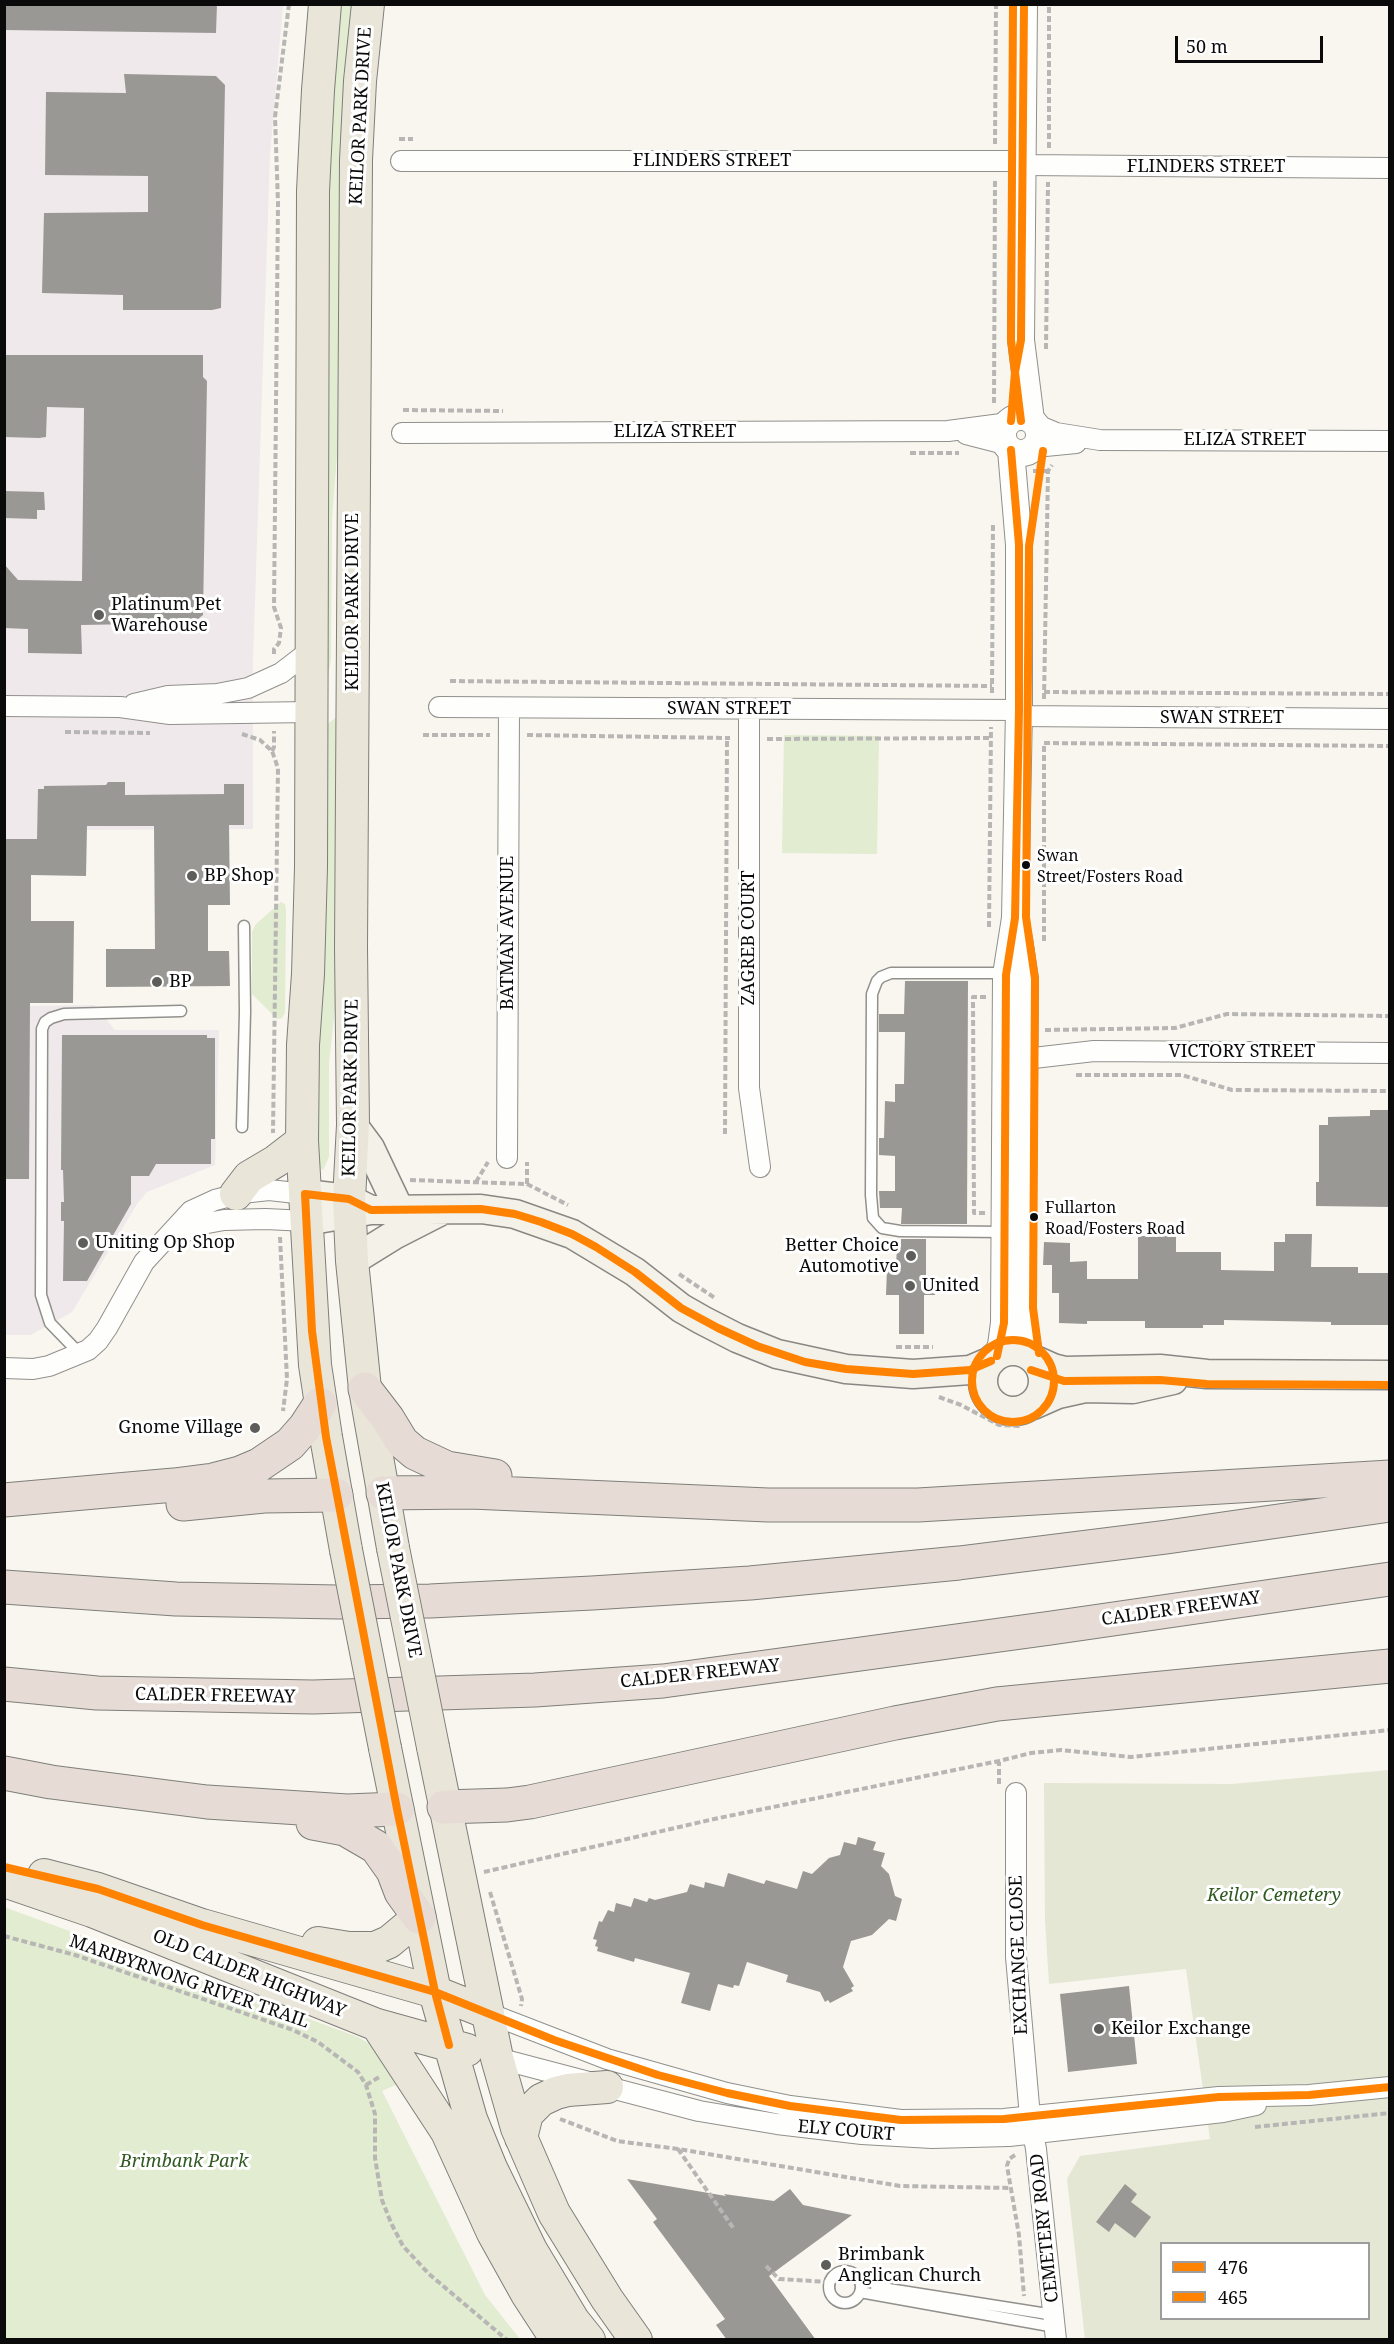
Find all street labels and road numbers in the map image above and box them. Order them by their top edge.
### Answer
street label: KEILOR PARK DRIVE [346,27,376,205]
street label: FLINDERS STREET [633,150,791,172]
street label: FLINDERS STREET [1127,156,1285,178]
street label: ELIZA STREET [614,421,736,443]
street label: ELIZA STREET [1184,429,1306,451]
street label: KEILOR PARK DRIVE [342,513,364,691]
street label: SWAN STREET [667,698,791,720]
street label: SWAN STREET [1160,707,1284,729]
street label: BATMAN AVENUE [497,856,519,1010]
street label: ZAGREB COURT [738,870,760,1006]
street label: KEILOR PARK DRIVE [339,999,363,1177]
street label: VICTORY STREET [1169,1041,1315,1063]
street label: KEILOR PARK DRIVE [370,1481,426,1659]
street label: CALDER FREEWAY [1100,1587,1262,1631]
street label: CALDER FREEWAY [619,1655,781,1693]
street label: CALDER FREEWAY [135,1684,295,1708]
street label: EXCHANGE CLOSE [1005,1875,1033,2035]
street label: OLD CALDER HIGHWAY [149,1925,349,2023]
street label: MARIBYRNONG RIVER TRAIL [66,1931,312,2033]
street label: ELY COURT [797,2116,895,2146]
street label: CEMETERY ROAD [1026,2152,1064,2304]

